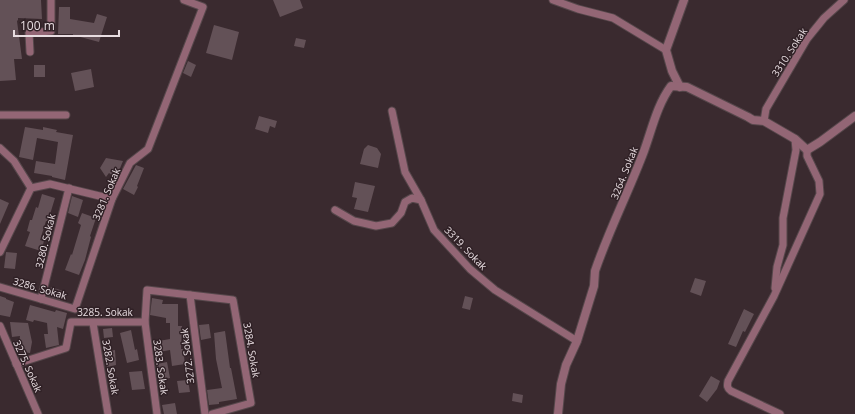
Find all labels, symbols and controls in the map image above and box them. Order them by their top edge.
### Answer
scale bar [14,12,119,38]
text: 100 m [20,17,55,34]
street label: 3310. Sokak [768,24,810,79]
street label: 3264. Sokak [607,144,641,201]
street label: 3281. Sokak [89,165,124,222]
street label: 3280. Sokak [31,212,59,270]
street label: 3319. Sokak [442,223,491,273]
street label: 3286. Sokak [11,274,69,303]
street label: 3285. Sokak [77,305,134,319]
street label: 3284. Sokak [240,321,264,379]
street label: 3272. Sokak [177,327,197,384]
street label: 3275. Sokak [10,338,46,395]
street label: 3282. Sokak [99,338,123,396]
street label: 3283. Sokak [150,338,172,396]

